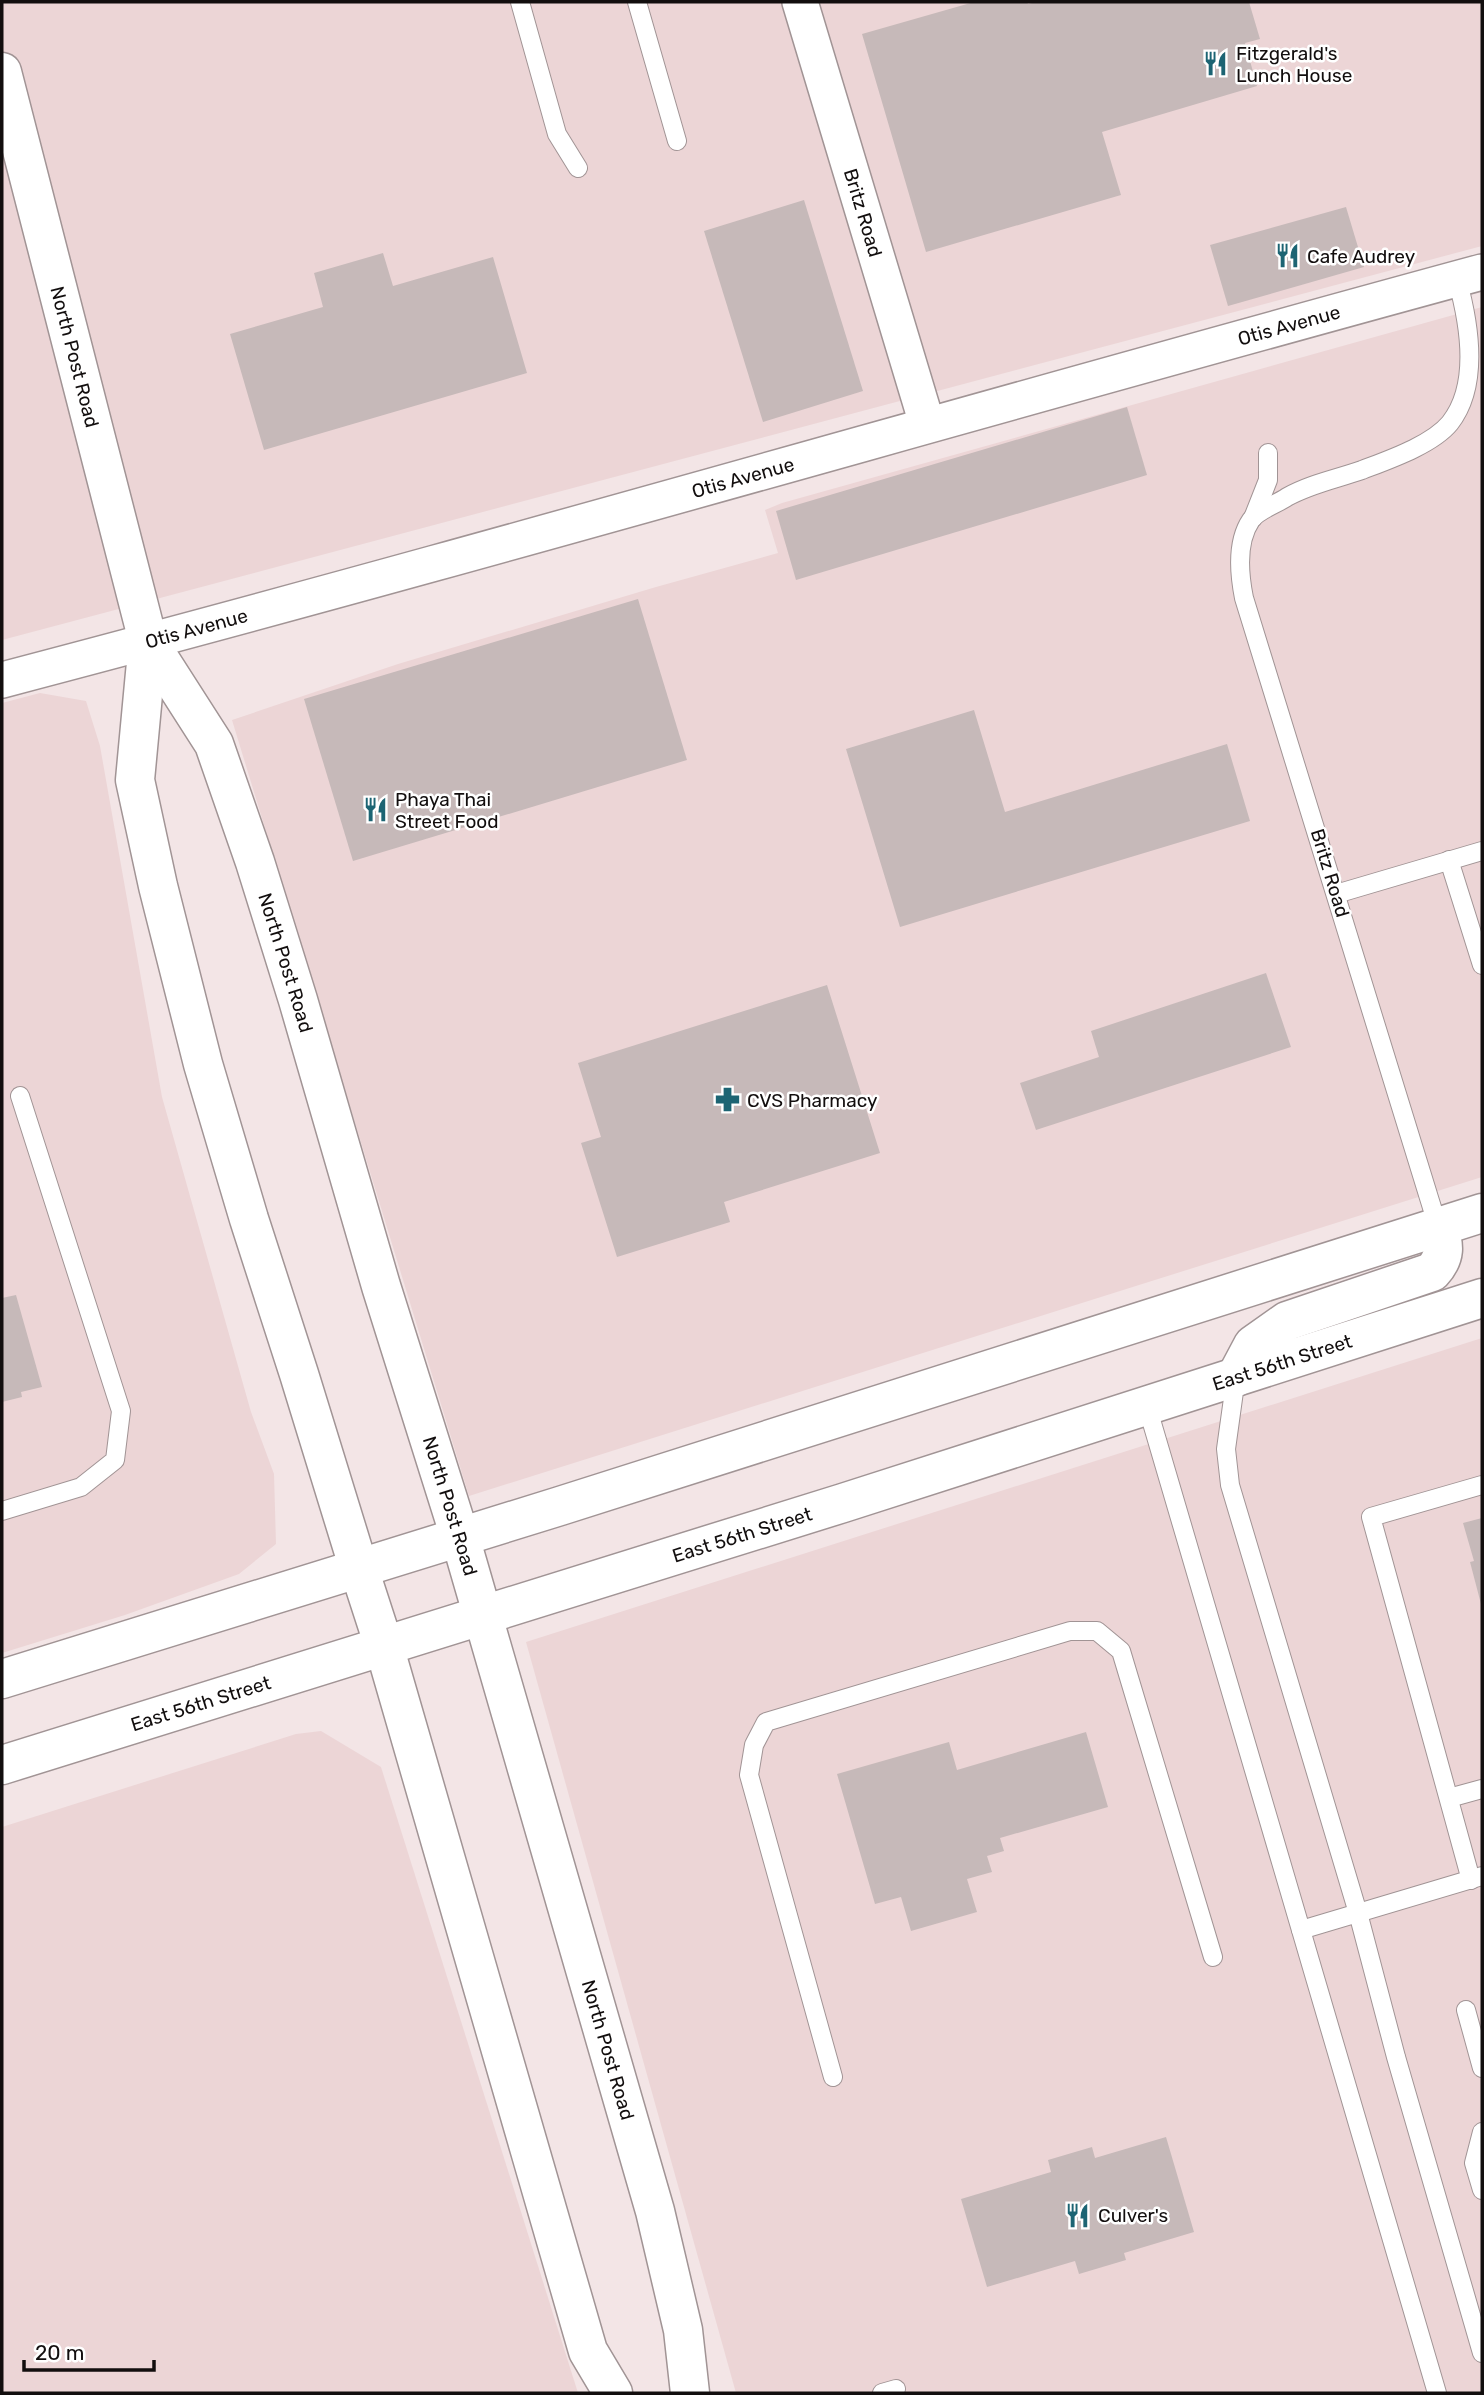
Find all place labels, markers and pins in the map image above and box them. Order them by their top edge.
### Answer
place label: Fitzgerald's Lunch House [1236,42,1352,87]
restaurant icon: Fitzgerald's Lunch House [1202,50,1230,78]
restaurant icon: Cafe Audrey [1273,242,1301,270]
place label: Cafe Audrey [1307,245,1415,268]
place label: Phaya Thai Street Food [395,788,499,833]
restaurant icon: Phaya Thai Street Food [361,796,389,824]
pharmacy icon: CVS Pharmacy [713,1086,741,1114]
place label: CVS Pharmacy [747,1089,877,1112]
restaurant icon: Culver's [1064,2201,1092,2229]
place label: Culver's [1098,2204,1168,2227]

